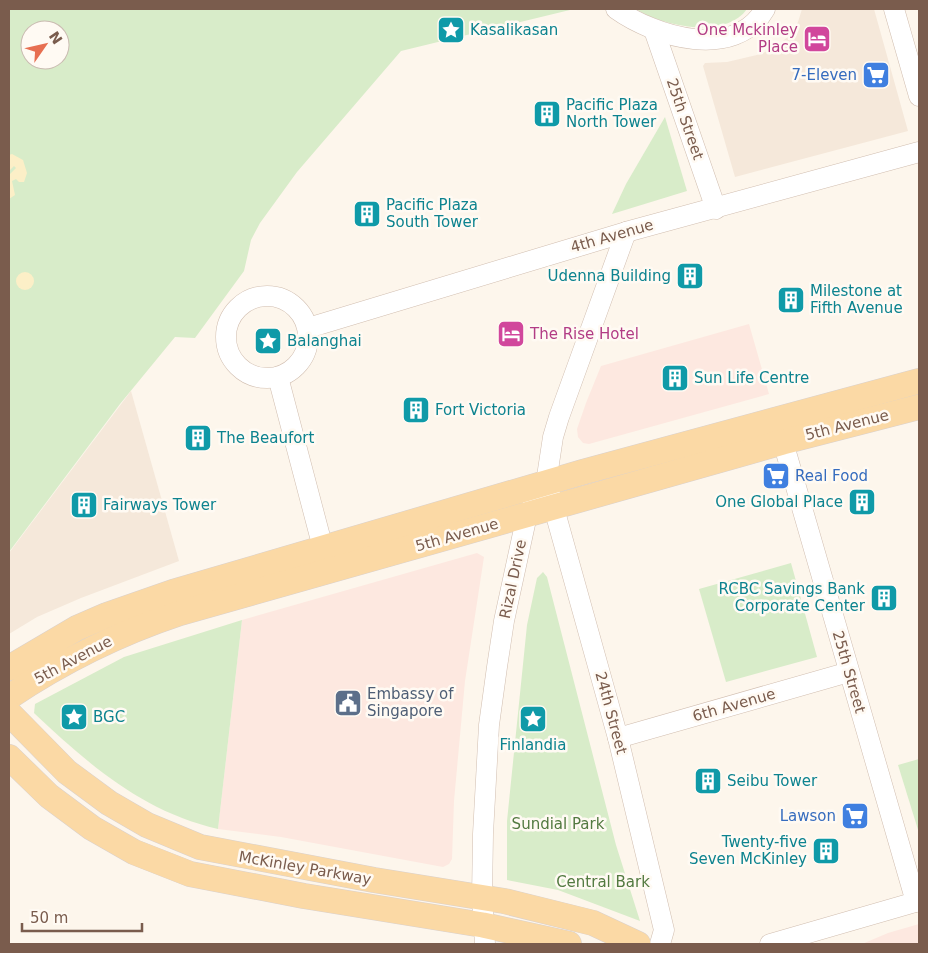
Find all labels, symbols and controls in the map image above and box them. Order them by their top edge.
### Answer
place icon: Kasalikasan [436,15,466,45]
north arrow [20,20,70,70]
place label: Kasalikasan [470,21,558,39]
place label: One Mckinley Place [697,21,798,56]
hotel icon: One Mckinley Place [802,24,832,54]
text: N [46,28,66,47]
supermarket icon: 7-Eleven [861,60,891,90]
place label: 7-Eleven [792,66,857,84]
street label: 25th Street [663,76,707,162]
place label: Pacific Plaza North Tower [566,96,658,131]
building icon: Pacific Plaza North Tower [532,99,562,129]
place label: Pacific Plaza South Tower [386,196,479,231]
building icon: Pacific Plaza South Tower [352,199,382,229]
street label: 4th Avenue [568,216,656,256]
building icon: Udenna Building [675,261,705,291]
place label: Udenna Building [547,267,671,285]
place label: Milestone at Fifth Avenue [810,282,903,317]
building icon: Milestone at Fifth Avenue [776,285,806,315]
hotel icon: The Rise Hotel [496,319,526,349]
place label: The Rise Hotel [529,325,639,343]
place icon: Balanghai [253,326,283,356]
place label: Balanghai [287,332,362,350]
building icon: Sun Life Centre [660,363,690,393]
place label: Sun Life Centre [694,369,809,387]
building icon: Fort Victoria [401,395,431,425]
place label: Fort Victoria [435,401,526,419]
street label: 5th Avenue [803,406,891,444]
building icon: The Beaufort [183,423,213,453]
place label: The Beaufort [216,429,315,447]
supermarket icon: Real Food [761,461,791,491]
place label: Real Food [795,467,868,485]
building icon: One Global Place [847,487,877,517]
building icon: Fairways Tower [69,490,99,520]
place label: One Global Place [715,493,843,511]
place label: Fairways Tower [103,496,217,514]
street label: 5th Avenue [413,515,501,555]
street label: Rizal Drive [496,538,530,620]
place label: RCBC Savings Bank Corporate Center [719,580,866,615]
building icon: RCBC Savings Bank Corporate Center [869,583,899,613]
street label: 25th Street [829,629,869,715]
street label: 5th Avenue [31,632,115,688]
street label: 24th Street [591,670,631,756]
place label: Embassy of Singapore [367,685,454,720]
street label: 6th Avenue [690,685,778,725]
public building icon: Embassy of Singapore [333,688,363,718]
place icon: BGC [59,702,89,732]
place icon: Finlandia [518,704,548,734]
place label: BGC [93,708,125,726]
place label: Finlandia [500,736,566,754]
building icon: Seibu Tower [693,766,723,796]
place label: Seibu Tower [727,772,818,790]
supermarket icon: Lawson [840,801,870,831]
place label: Lawson [780,807,836,825]
park label: Sundial Park [512,815,605,833]
place label: Twenty-five Seven McKinley [689,833,807,868]
building icon: Twenty-five Seven McKinley [811,836,841,866]
street label: McKinley Parkway [237,847,373,889]
park label: Central Bark [556,873,650,891]
scale bar [22,900,142,932]
text: 50 m [30,909,68,927]

